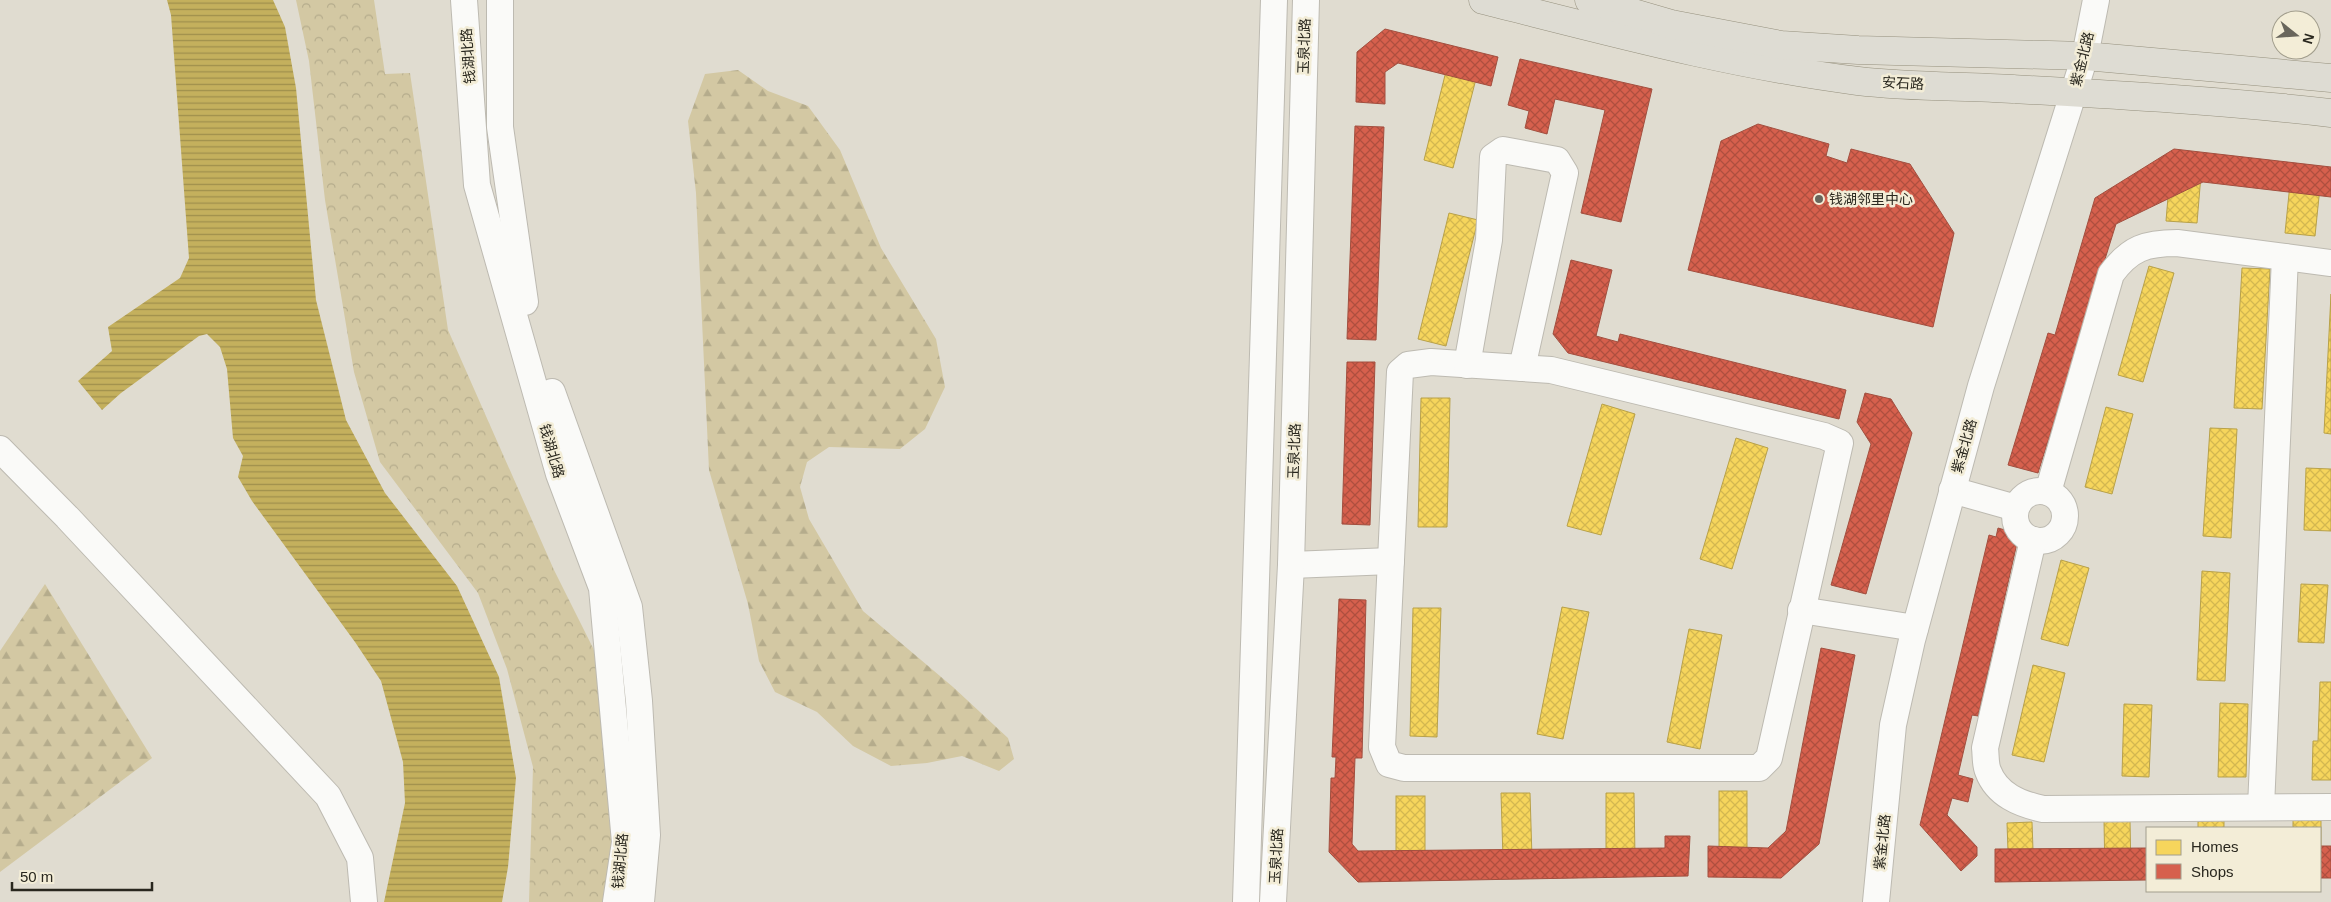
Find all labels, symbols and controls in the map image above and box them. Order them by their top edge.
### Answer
north arrow [2271,10,2321,60]
street label: 玉泉北路 [1295,18,1313,74]
street label: 钱湖北路 [458,28,478,84]
street label: 紫金北路 [2067,30,2097,88]
text: N [2299,32,2318,46]
street label: 安石路 [1882,74,1924,92]
place label: 钱湖邻里中心 [1829,191,1913,207]
marker: 钱湖邻里中心 [1813,193,1825,205]
street label: 紫金北路 [1949,417,1979,475]
street label: 钱湖北路 [537,422,567,480]
street label: 玉泉北路 [1285,423,1303,479]
street label: 紫金北路 [1871,813,1893,871]
legend [2146,827,2321,892]
street label: 玉泉北路 [1267,828,1285,884]
street label: 钱湖北路 [610,832,630,890]
text: Homes [2191,838,2239,855]
scale bar [12,860,152,892]
text: Shops [2191,863,2234,880]
text: 50 m [20,868,53,885]

